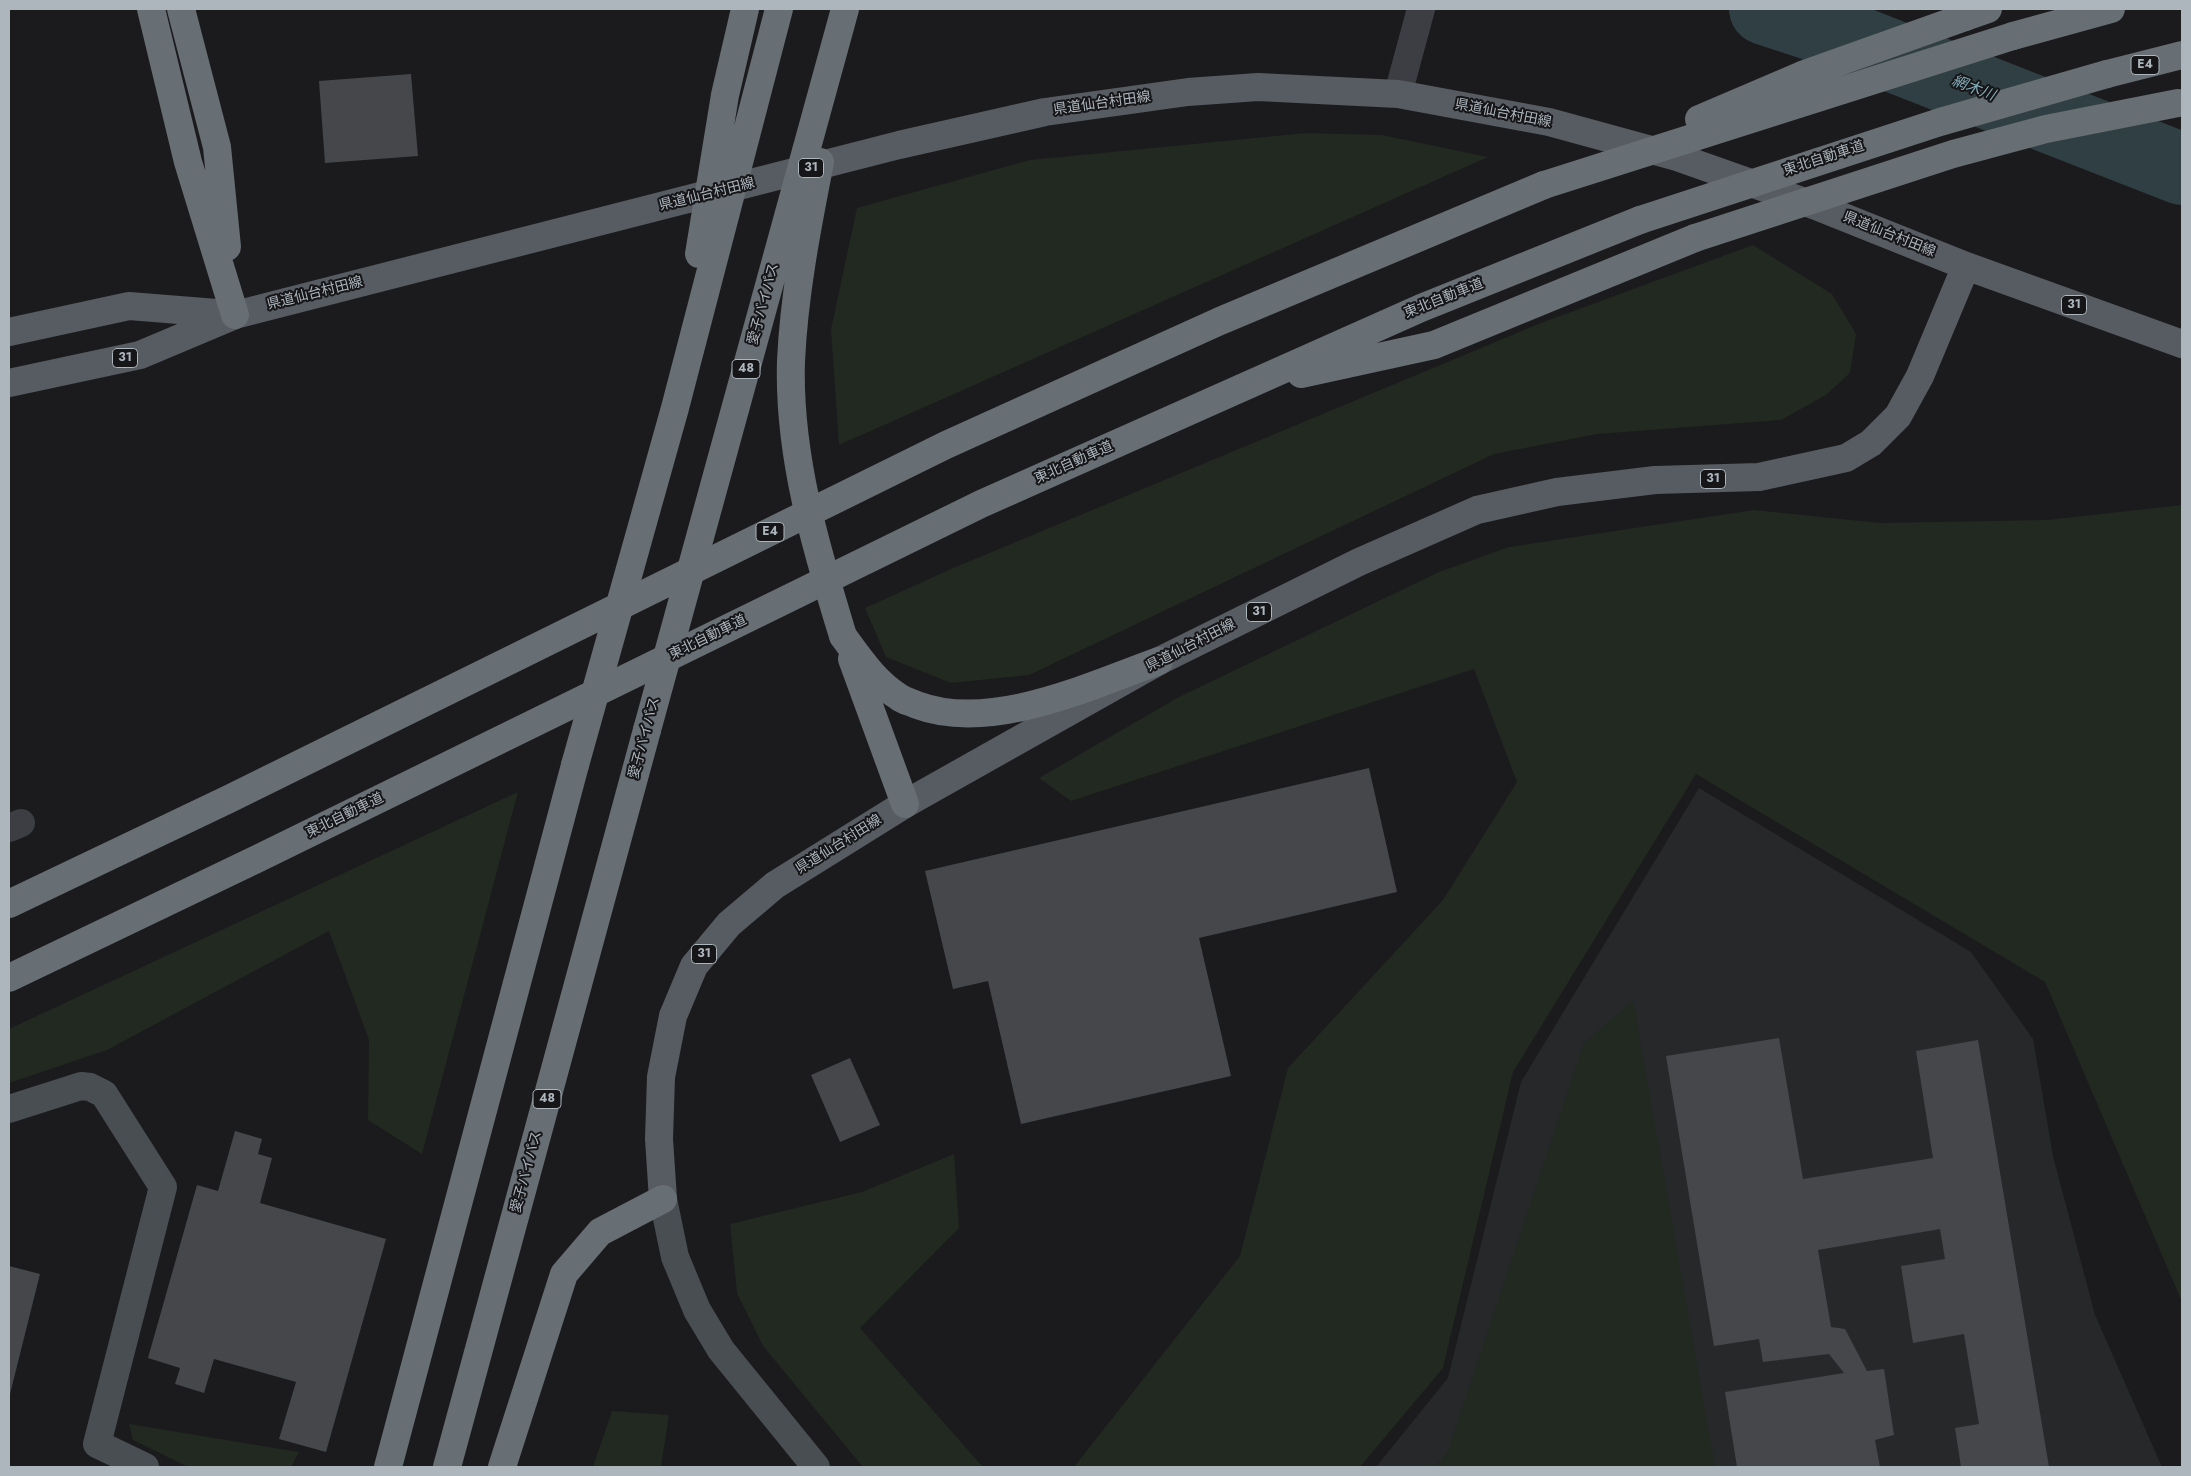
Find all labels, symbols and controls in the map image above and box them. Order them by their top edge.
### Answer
road number: E4 [2131,56,2159,74]
water label: 網木川 [1949,73,1997,105]
street label: 県道仙台村田線 [1052,89,1152,119]
street label: 県道仙台村田線 [1453,96,1553,132]
street label: 東北自動車道 [1781,138,1867,180]
road number: 31 [798,158,824,178]
street label: 県道仙台村田線 [657,175,757,215]
street label: 県道仙台村田線 [1840,209,1938,261]
street label: 愛子バイパス [745,261,783,347]
street label: 県道仙台村田線 [265,274,365,314]
street label: 東北自動車道 [1402,275,1486,323]
road number: 31 [2062,296,2086,314]
road number: 31 [112,348,138,368]
road number: 48 [732,359,760,378]
street label: 東北自動車道 [1032,438,1116,488]
road number: 31 [1700,469,1726,488]
road number: E4 [756,522,784,542]
road number: 31 [1246,602,1272,622]
street label: 東北自動車道 [667,612,749,664]
street label: 県道仙台村田線 [1144,616,1238,676]
street label: 愛子バイパス [626,695,664,781]
street label: 東北自動車道 [304,790,386,842]
street label: 県道仙台村田線 [793,812,885,878]
road number: 31 [692,944,716,964]
road number: 48 [533,1090,561,1108]
street label: 愛子バイパス [508,1129,546,1215]

